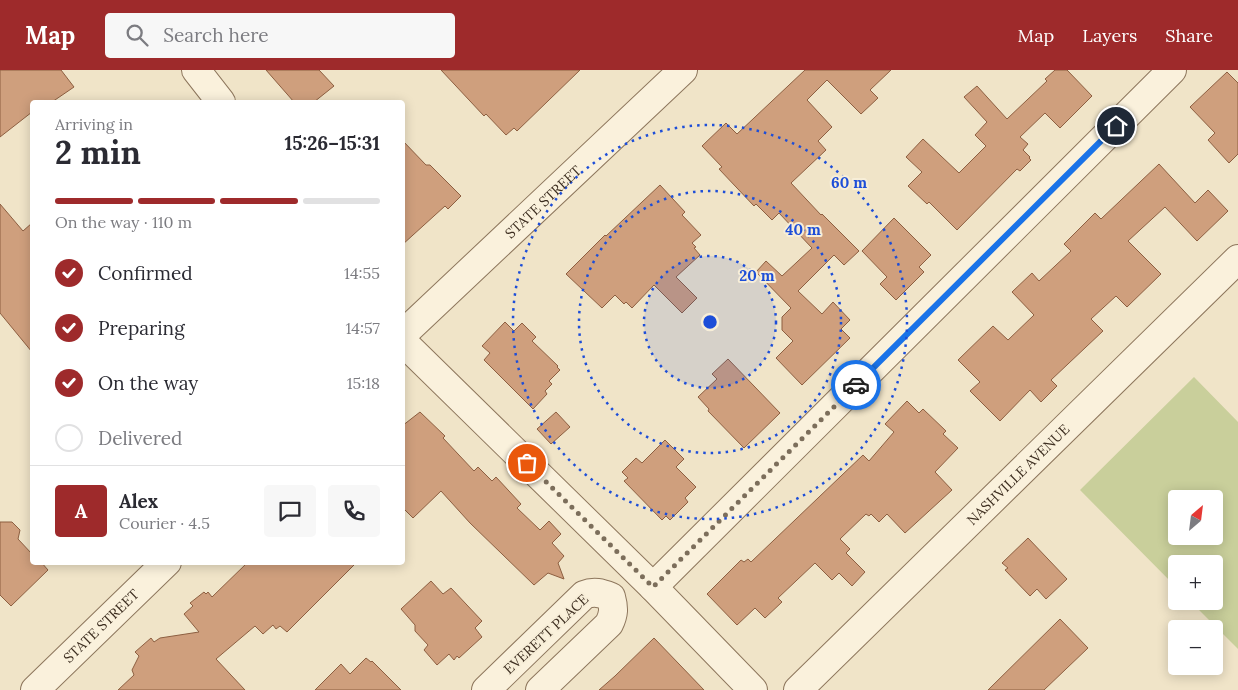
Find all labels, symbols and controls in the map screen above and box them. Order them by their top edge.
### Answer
search box [105,13,455,58]
text: Map [25,20,75,51]
icon: search [123,21,151,49]
text: Search here [163,23,269,47]
text: Map [1018,24,1054,47]
text: Layers [1082,24,1137,47]
text: Share [1165,24,1213,47]
pin [1095,105,1137,147]
icon: home [1102,112,1130,140]
text: Arriving in [55,114,133,134]
text: 15:26–15:31 [284,131,380,155]
text: 2 min [55,132,141,173]
street label: STATE STREET [501,162,585,242]
text: 60 m [831,173,867,192]
text: On the way · 110 m [55,212,192,232]
text: 40 m [785,220,821,239]
icon: check [55,259,83,287]
text: Confirmed [98,261,193,285]
text: 14:55 [344,263,380,283]
text: 20 m [739,266,775,285]
centre of rings [701,313,719,331]
icon: check [55,314,83,342]
text: Preparing [98,316,185,340]
text: 14:57 [345,318,380,338]
courier [831,360,881,410]
icon: check [55,369,83,397]
text: On the way [98,371,198,395]
icon: car [842,371,870,399]
text: 15:18 [347,373,380,393]
street label: NASHVILLE AVENUE [963,420,1073,529]
text: Delivered [98,426,182,450]
pin [506,442,548,484]
icon: bag [513,449,541,477]
button: chat [264,485,316,537]
button: phone [328,485,380,537]
text: Alex [119,489,158,513]
north arrow [1168,490,1222,545]
map controls [1168,490,1223,675]
text: A [75,499,87,523]
text: Courier · 4.5 [119,513,210,533]
button: + [1168,555,1223,610]
street label: STATE STREET [59,585,143,667]
street label: EVERETT PLACE [500,590,592,678]
button: − [1168,620,1223,675]

